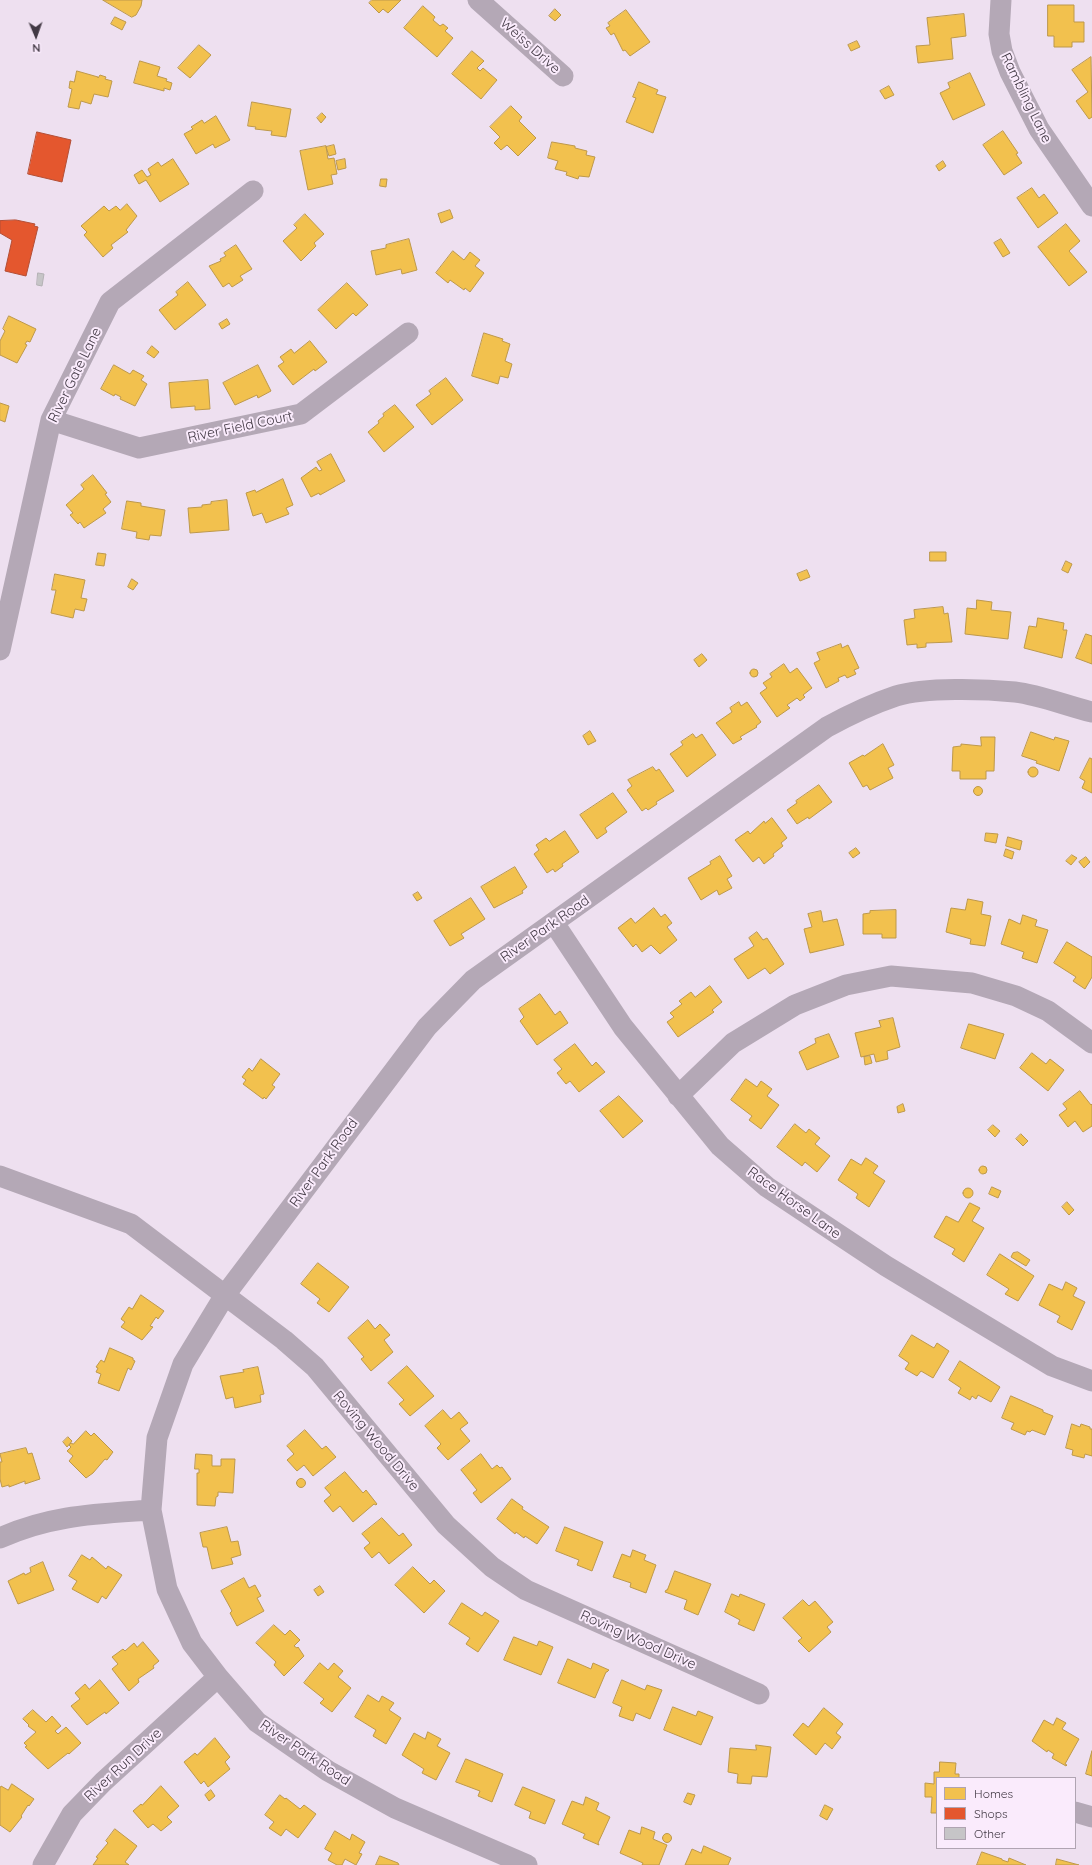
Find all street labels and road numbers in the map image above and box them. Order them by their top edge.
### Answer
street label: Weiss Drive [497,15,563,77]
street label: Rambling Lane [997,50,1055,146]
street label: River Gate Lane [45,325,105,425]
street label: River Field Court [186,408,294,446]
street label: River Park Road [497,892,593,966]
street label: River Park Road [286,1116,362,1210]
street label: Race Horse Lane [744,1164,844,1242]
street label: Roving Wood Drive [329,1388,423,1494]
street label: Roving Wood Drive [577,1607,699,1673]
street label: River Park Road [257,1717,353,1789]
street label: River Run Drive [81,1725,165,1805]

